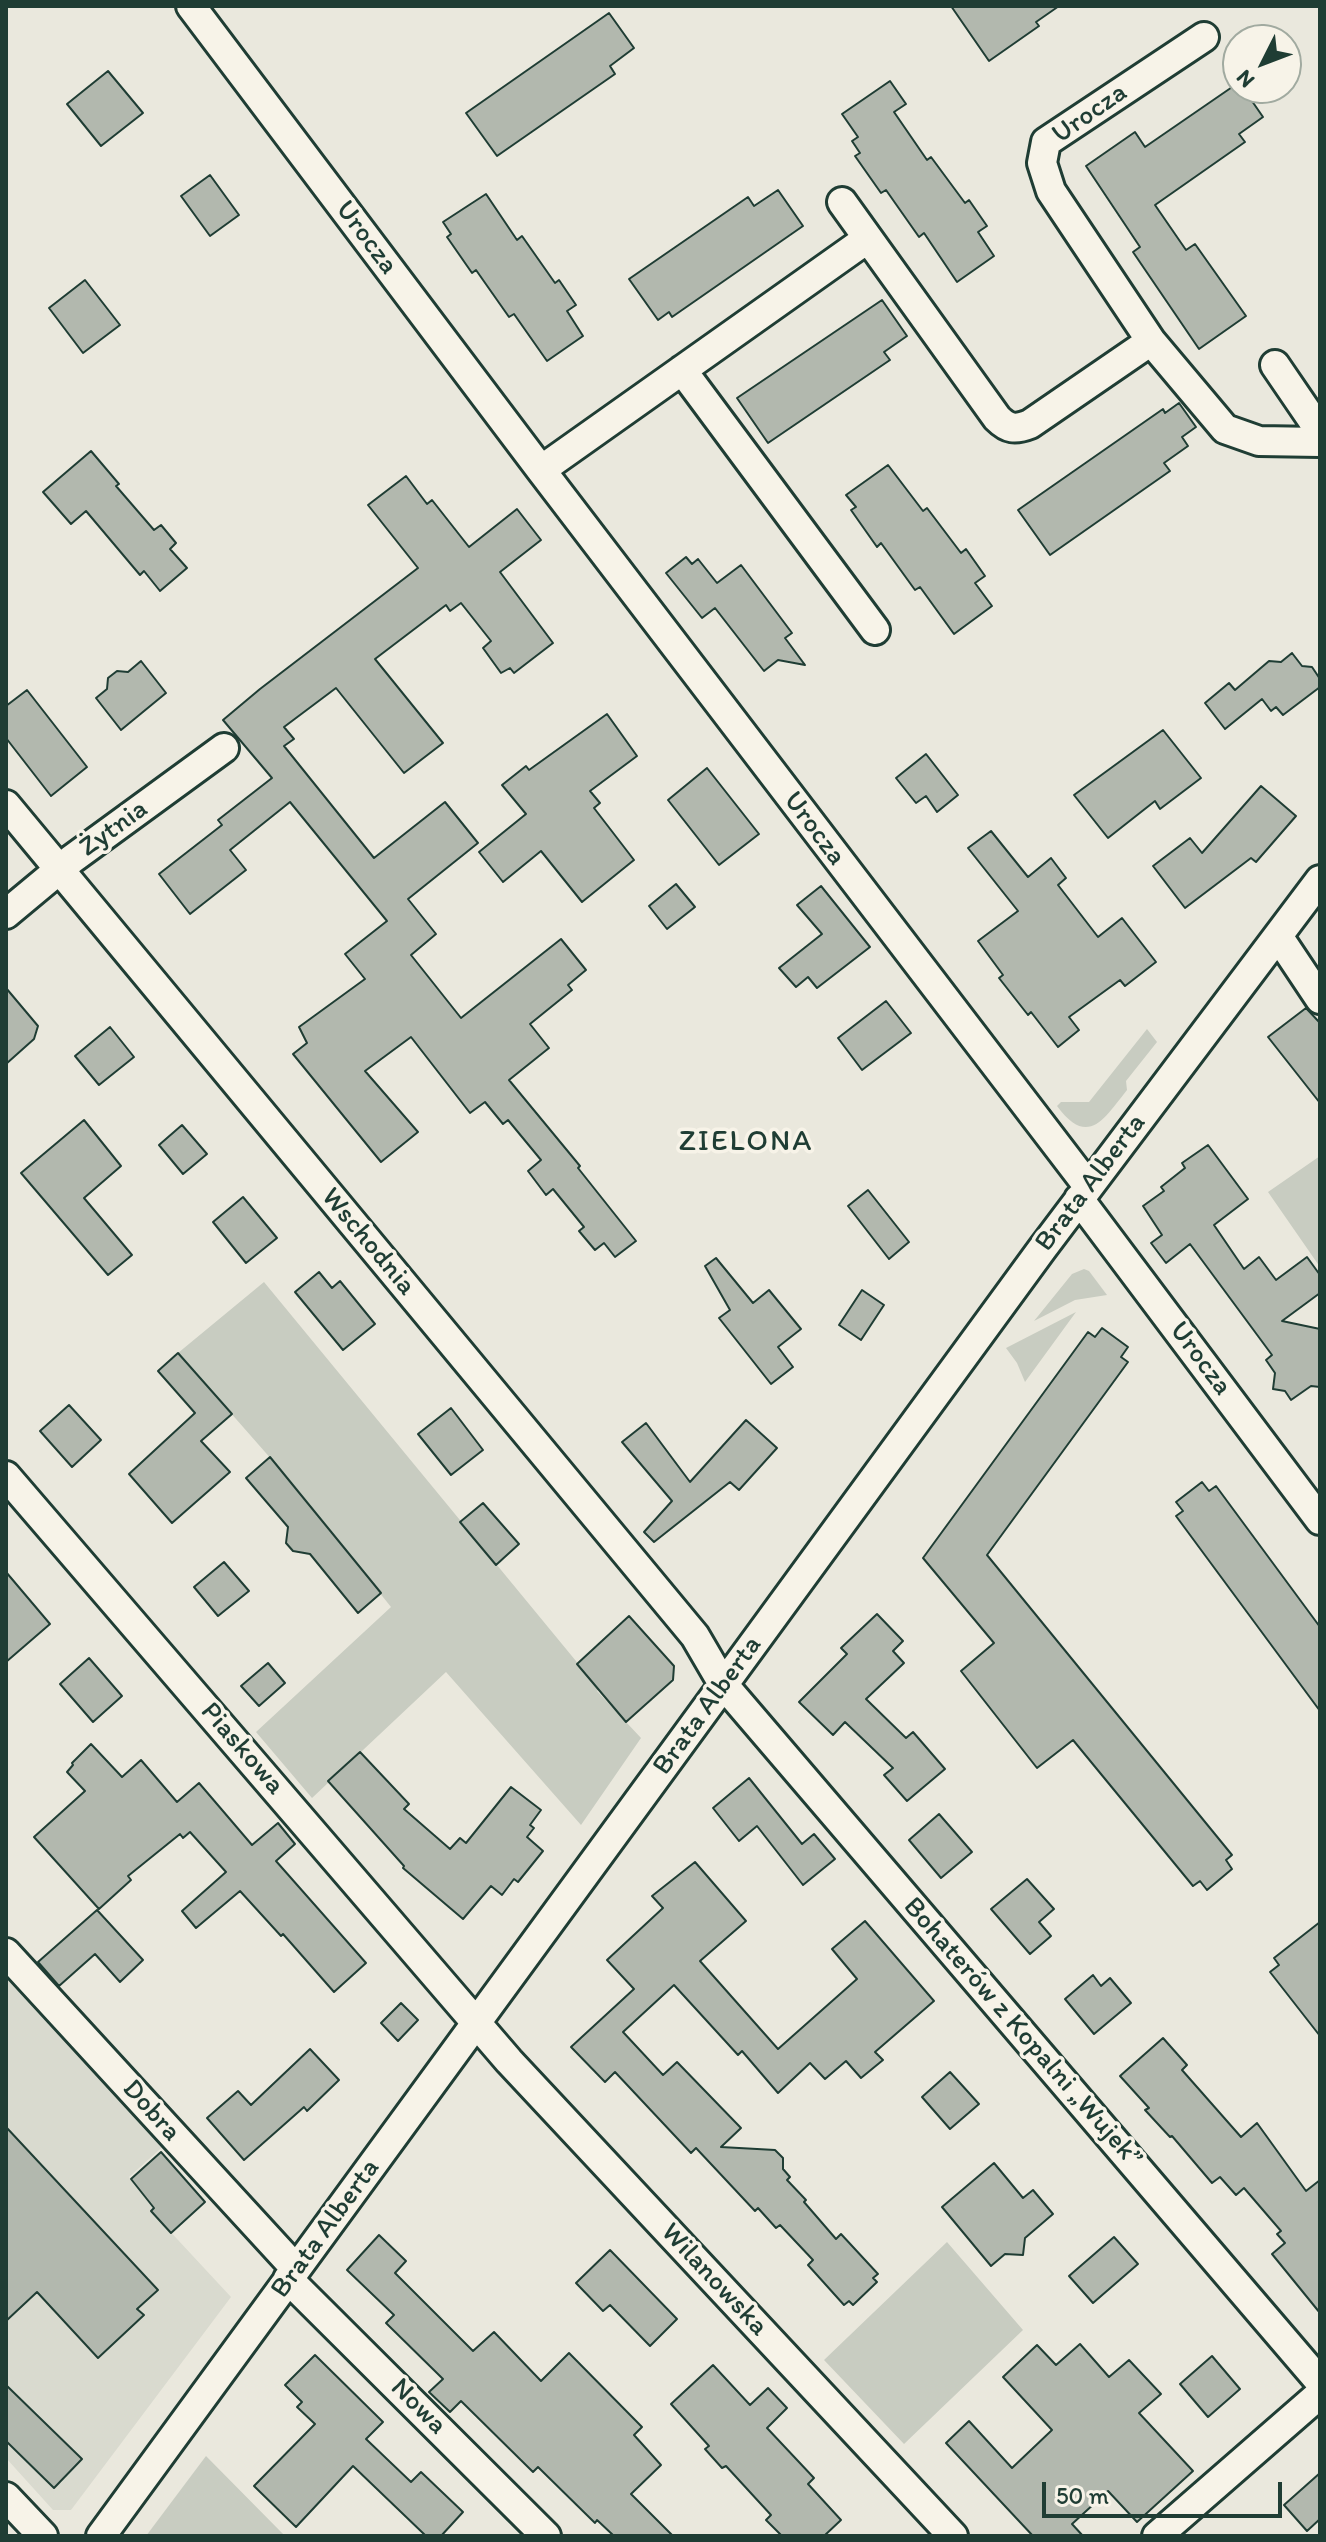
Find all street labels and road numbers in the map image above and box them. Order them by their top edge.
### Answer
street label: Urocza [1046,76,1134,152]
street label: Urocza [327,195,405,281]
street label: Urocza [775,786,853,872]
street label: Żytnia [73,793,155,865]
street label: Brata Alberta [1028,1108,1154,1258]
street label: Wschodnia [313,1181,423,1303]
street label: Urocza [1161,1316,1239,1402]
street label: Brata Alberta [646,1630,770,1782]
street label: Piaskowa [193,1696,291,1802]
street label: Bohaterów z Kopalni „Wujek” [895,1891,1149,2175]
street label: Dobra [115,2073,187,2149]
street label: Brata Alberta [264,2153,388,2305]
street label: Wilanowska [653,2216,775,2344]
street label: Nowa [383,2372,453,2442]

